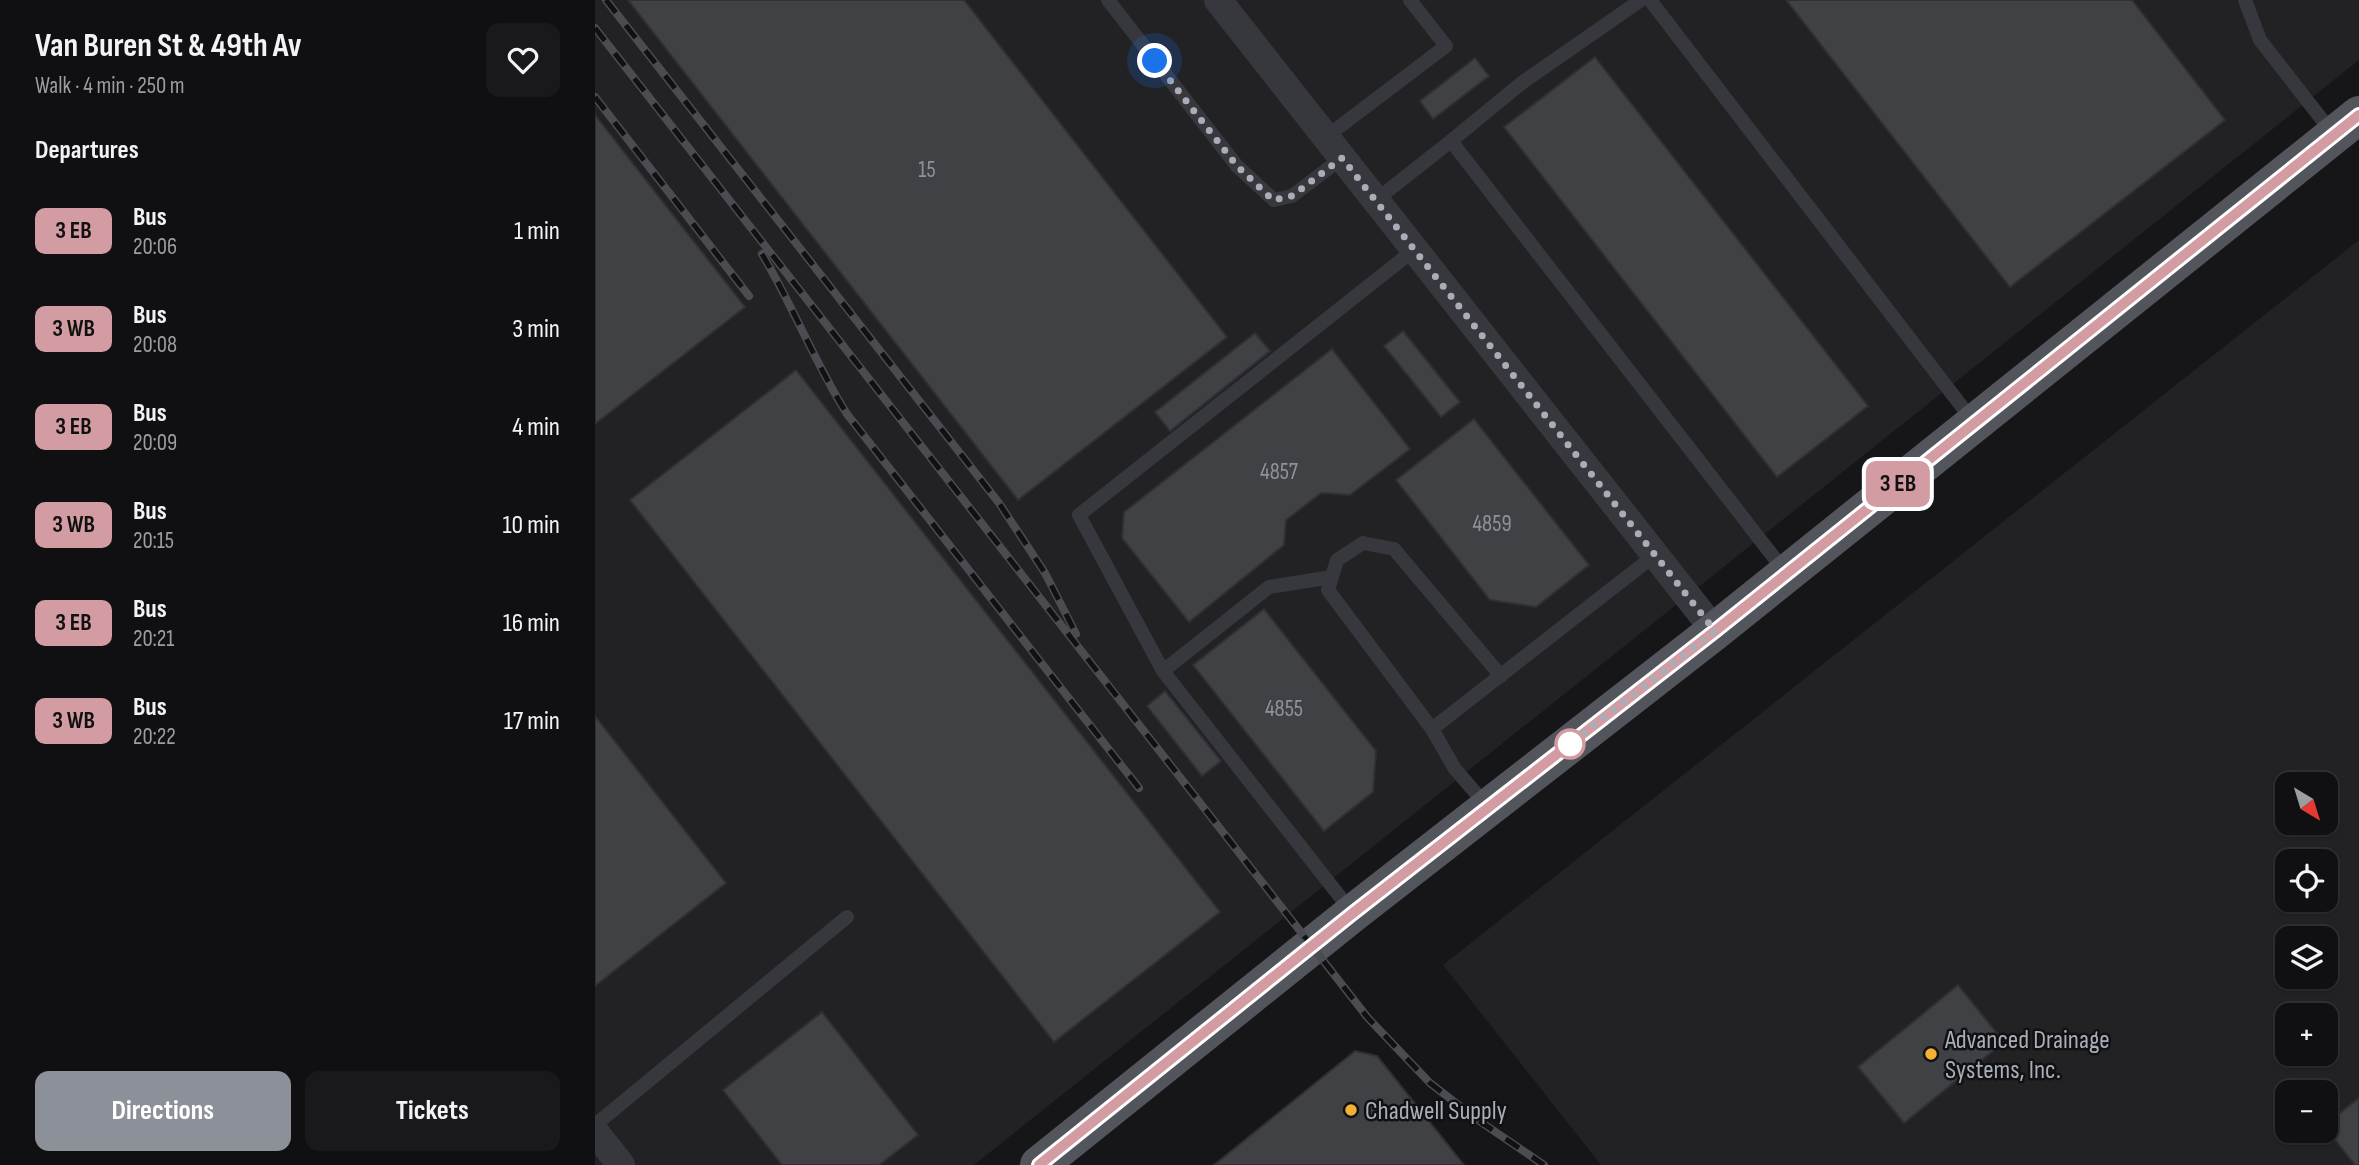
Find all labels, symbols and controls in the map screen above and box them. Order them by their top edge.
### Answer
button: heart [486,23,560,97]
text: Van Buren St & 49th Av [35,26,302,66]
your location [1137,43,1172,78]
text: Walk · 4 min · 250 m [35,72,185,100]
text: Departures [35,135,139,166]
house number: 15 [918,156,936,184]
text: Bus [133,202,167,233]
text: 3 EB [55,216,92,245]
text: 1 min [514,216,560,247]
text: 20:06 [133,233,177,261]
text: Bus [133,300,167,331]
text: 3 WB [52,314,95,343]
text: 3 min [512,314,560,345]
text: 20:08 [133,331,177,359]
text: Bus [133,398,167,429]
text: 3 EB [55,412,92,441]
text: 4 min [512,412,560,443]
text: 20:09 [133,429,177,457]
house number: 4857 [1260,458,1298,486]
line badge: 3 EB [1849,461,1947,507]
text: 3 EB [1880,469,1916,498]
text: Bus [133,496,167,527]
text: 3 WB [52,510,95,539]
text: 10 min [503,510,560,541]
house number: 4859 [1472,510,1512,538]
text: 20:15 [133,527,174,555]
text: Bus [133,594,167,625]
text: 3 EB [55,608,92,637]
text: 16 min [503,608,560,639]
text: 20:21 [133,625,174,653]
text: Bus [133,692,167,723]
house number: 4855 [1265,695,1303,723]
text: 3 WB [52,706,95,735]
text: 17 min [504,706,560,737]
text: 20:22 [133,723,176,751]
unlabelled marker [1555,729,1585,759]
north arrow [2275,772,2338,835]
map controls [2275,772,2338,1143]
button: locate [2275,849,2338,912]
button: layers [2275,926,2338,989]
button: + [2275,1003,2338,1066]
place label: Advanced Drainage Systems, Inc. [1944,1025,2110,1086]
marker: Advanced Drainage Systems, Inc. [1923,1046,1939,1062]
button: Directions [35,1071,291,1151]
button: Tickets [305,1071,560,1151]
button: − [2275,1080,2338,1143]
place label: Chadwell Supply [1365,1096,1507,1127]
marker: Chadwell Supply [1343,1102,1359,1118]

